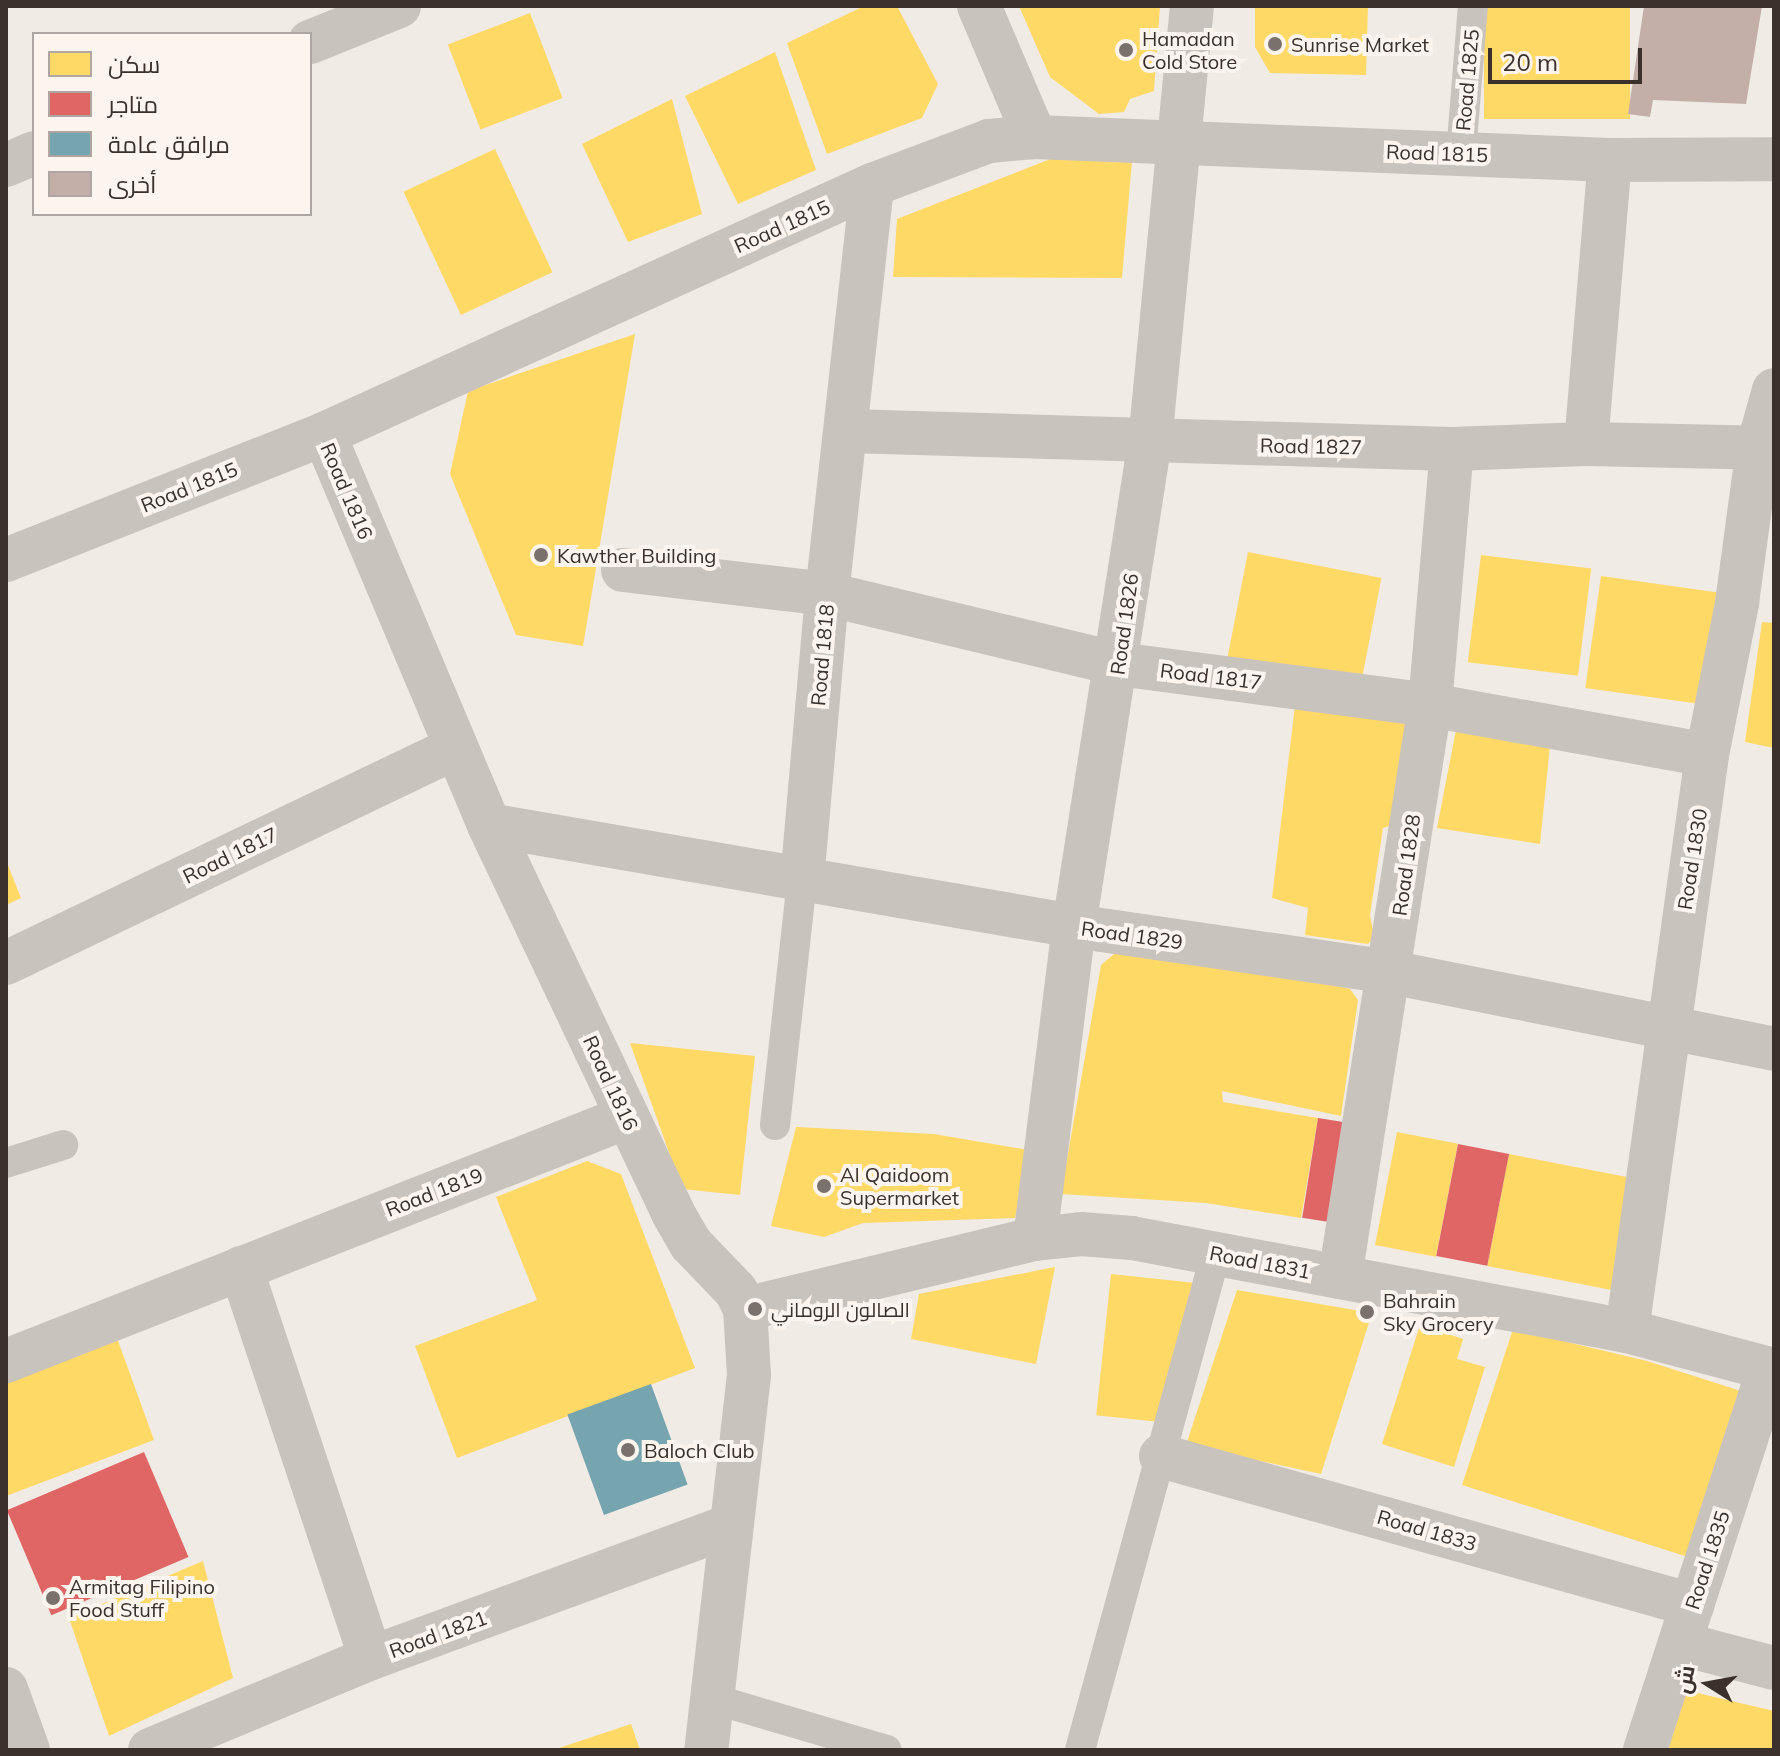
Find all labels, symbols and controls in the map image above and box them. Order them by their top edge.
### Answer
place label: Hamadan Cold Store [1142,26,1237,73]
street label: Road 1825 [1451,28,1483,132]
legend [32,32,312,216]
place label: Sunrise Market [1291,32,1429,56]
scale bar [1492,32,1646,82]
marker: Sunrise Market [1266,35,1284,53]
marker: Hamadan Cold Store [1117,41,1135,59]
text: 20 m [1502,47,1558,77]
text: سكن [108,49,160,79]
text: متاجر [108,89,158,119]
text: مرافق عامة [108,129,230,159]
street label: Road 1815 [1385,139,1489,167]
text: أخرى [108,169,156,199]
street label: Road 1815 [730,194,834,258]
street label: Road 1827 [1260,433,1362,459]
street label: Road 1816 [316,439,378,543]
street label: Road 1815 [137,457,241,517]
place label: Kawther Building [557,543,716,567]
marker: Kawther Building [532,546,550,564]
street label: Road 1826 [1105,572,1143,676]
street label: Road 1818 [806,603,838,707]
street label: Road 1817 [1159,658,1263,694]
street label: Road 1830 [1672,807,1712,911]
street label: Road 1828 [1387,813,1425,917]
street label: Road 1817 [179,822,281,888]
street label: Road 1829 [1080,916,1184,954]
street label: Road 1816 [579,1032,643,1134]
street label: Road 1819 [382,1162,486,1222]
place label: Al Qaidoom Supermarket [840,1162,959,1209]
marker: Al Qaidoom Supermarket [815,1177,833,1195]
street label: Road 1831 [1208,1240,1312,1284]
place label: Bahrain Sky Grocery [1383,1288,1494,1335]
place label: الصالون الروماني [771,1297,910,1321]
marker: الصالون الروماني [746,1300,764,1318]
marker: Bahrain Sky Grocery [1358,1303,1376,1321]
place label: Baloch Club [644,1438,755,1462]
marker: Baloch Club [619,1441,637,1459]
street label: Road 1833 [1375,1504,1479,1556]
street label: Road 1835 [1680,1508,1734,1612]
place label: Armitag Filipino Food Stuff [69,1574,215,1621]
marker: Armitag Filipino Food Stuff [44,1589,62,1607]
street label: Road 1821 [386,1605,490,1663]
north arrow [1668,1644,1748,1724]
text: ش [1668,1663,1701,1696]

